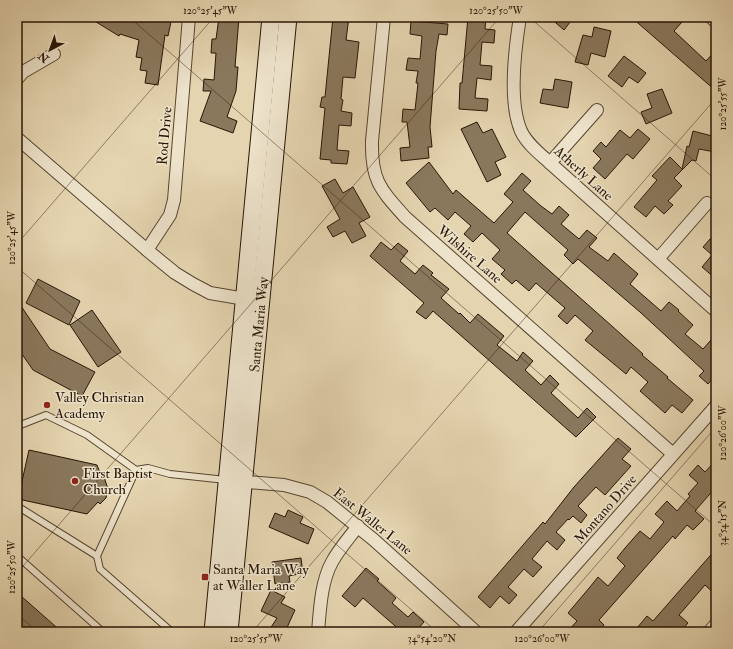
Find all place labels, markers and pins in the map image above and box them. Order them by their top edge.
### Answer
place label: Valley Christian Academy [54,389,144,423]
marker: Valley Christian Academy [42,400,52,410]
place label: First Baptist Church [83,465,153,498]
marker: First Baptist Church [70,476,80,486]
place label: Santa Maria Way at Waller Lane [213,561,309,594]
marker: Santa Maria Way at Waller Lane [200,572,210,582]

